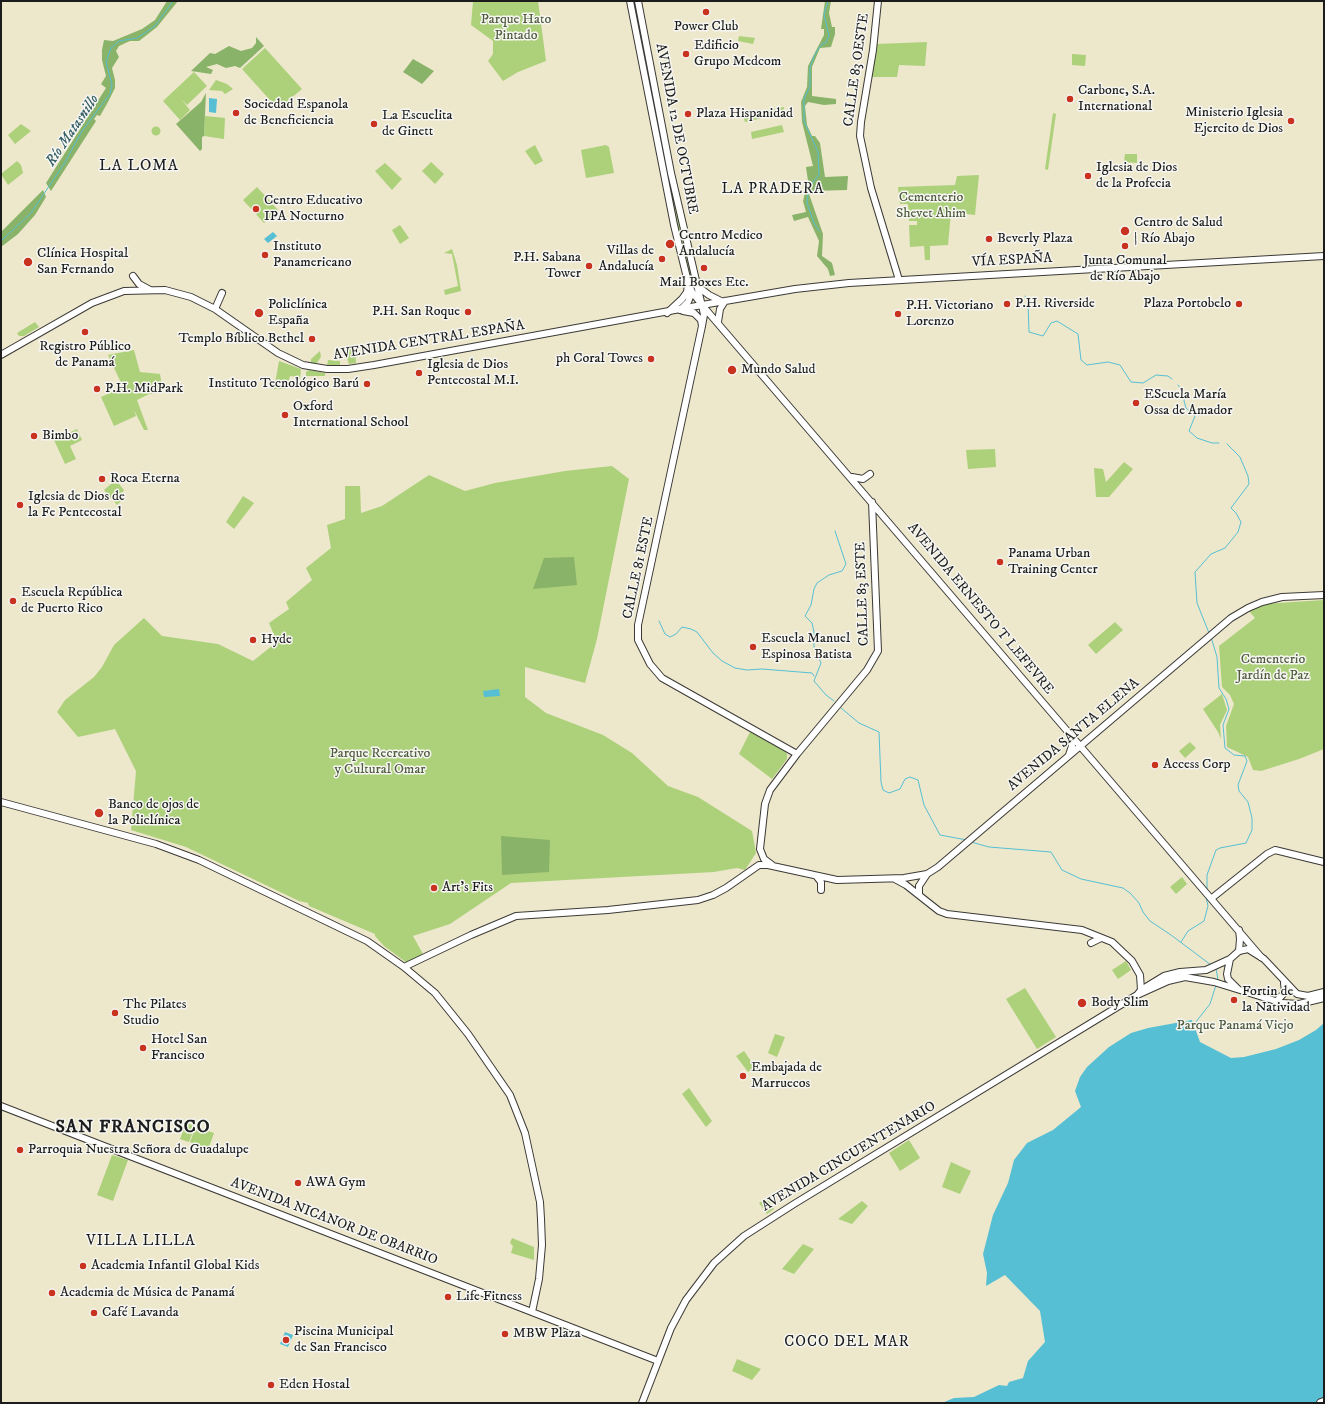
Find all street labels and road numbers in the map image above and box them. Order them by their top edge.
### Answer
street label: CALLE 83 OESTE [841,12,873,128]
street label: AVENIDA 12 DE OCTUBRE [651,42,701,216]
street label: VÍA ESPAÑA [971,251,1053,271]
street label: AVENIDA CENTRAL ESPAÑA [332,318,526,364]
street label: CALLE 81 ESTE [620,515,658,621]
street label: AVENIDA ERNESTO T LEFEVRE [903,520,1057,698]
street label: CALLE 83 ESTE [853,542,873,646]
street label: AVENIDA SANTA ELENA [1005,675,1143,795]
street label: AVENIDA CINCUENTENARIO [759,1098,939,1216]
street label: AVENIDA NICANOR DE OBARRIO [228,1175,440,1269]

